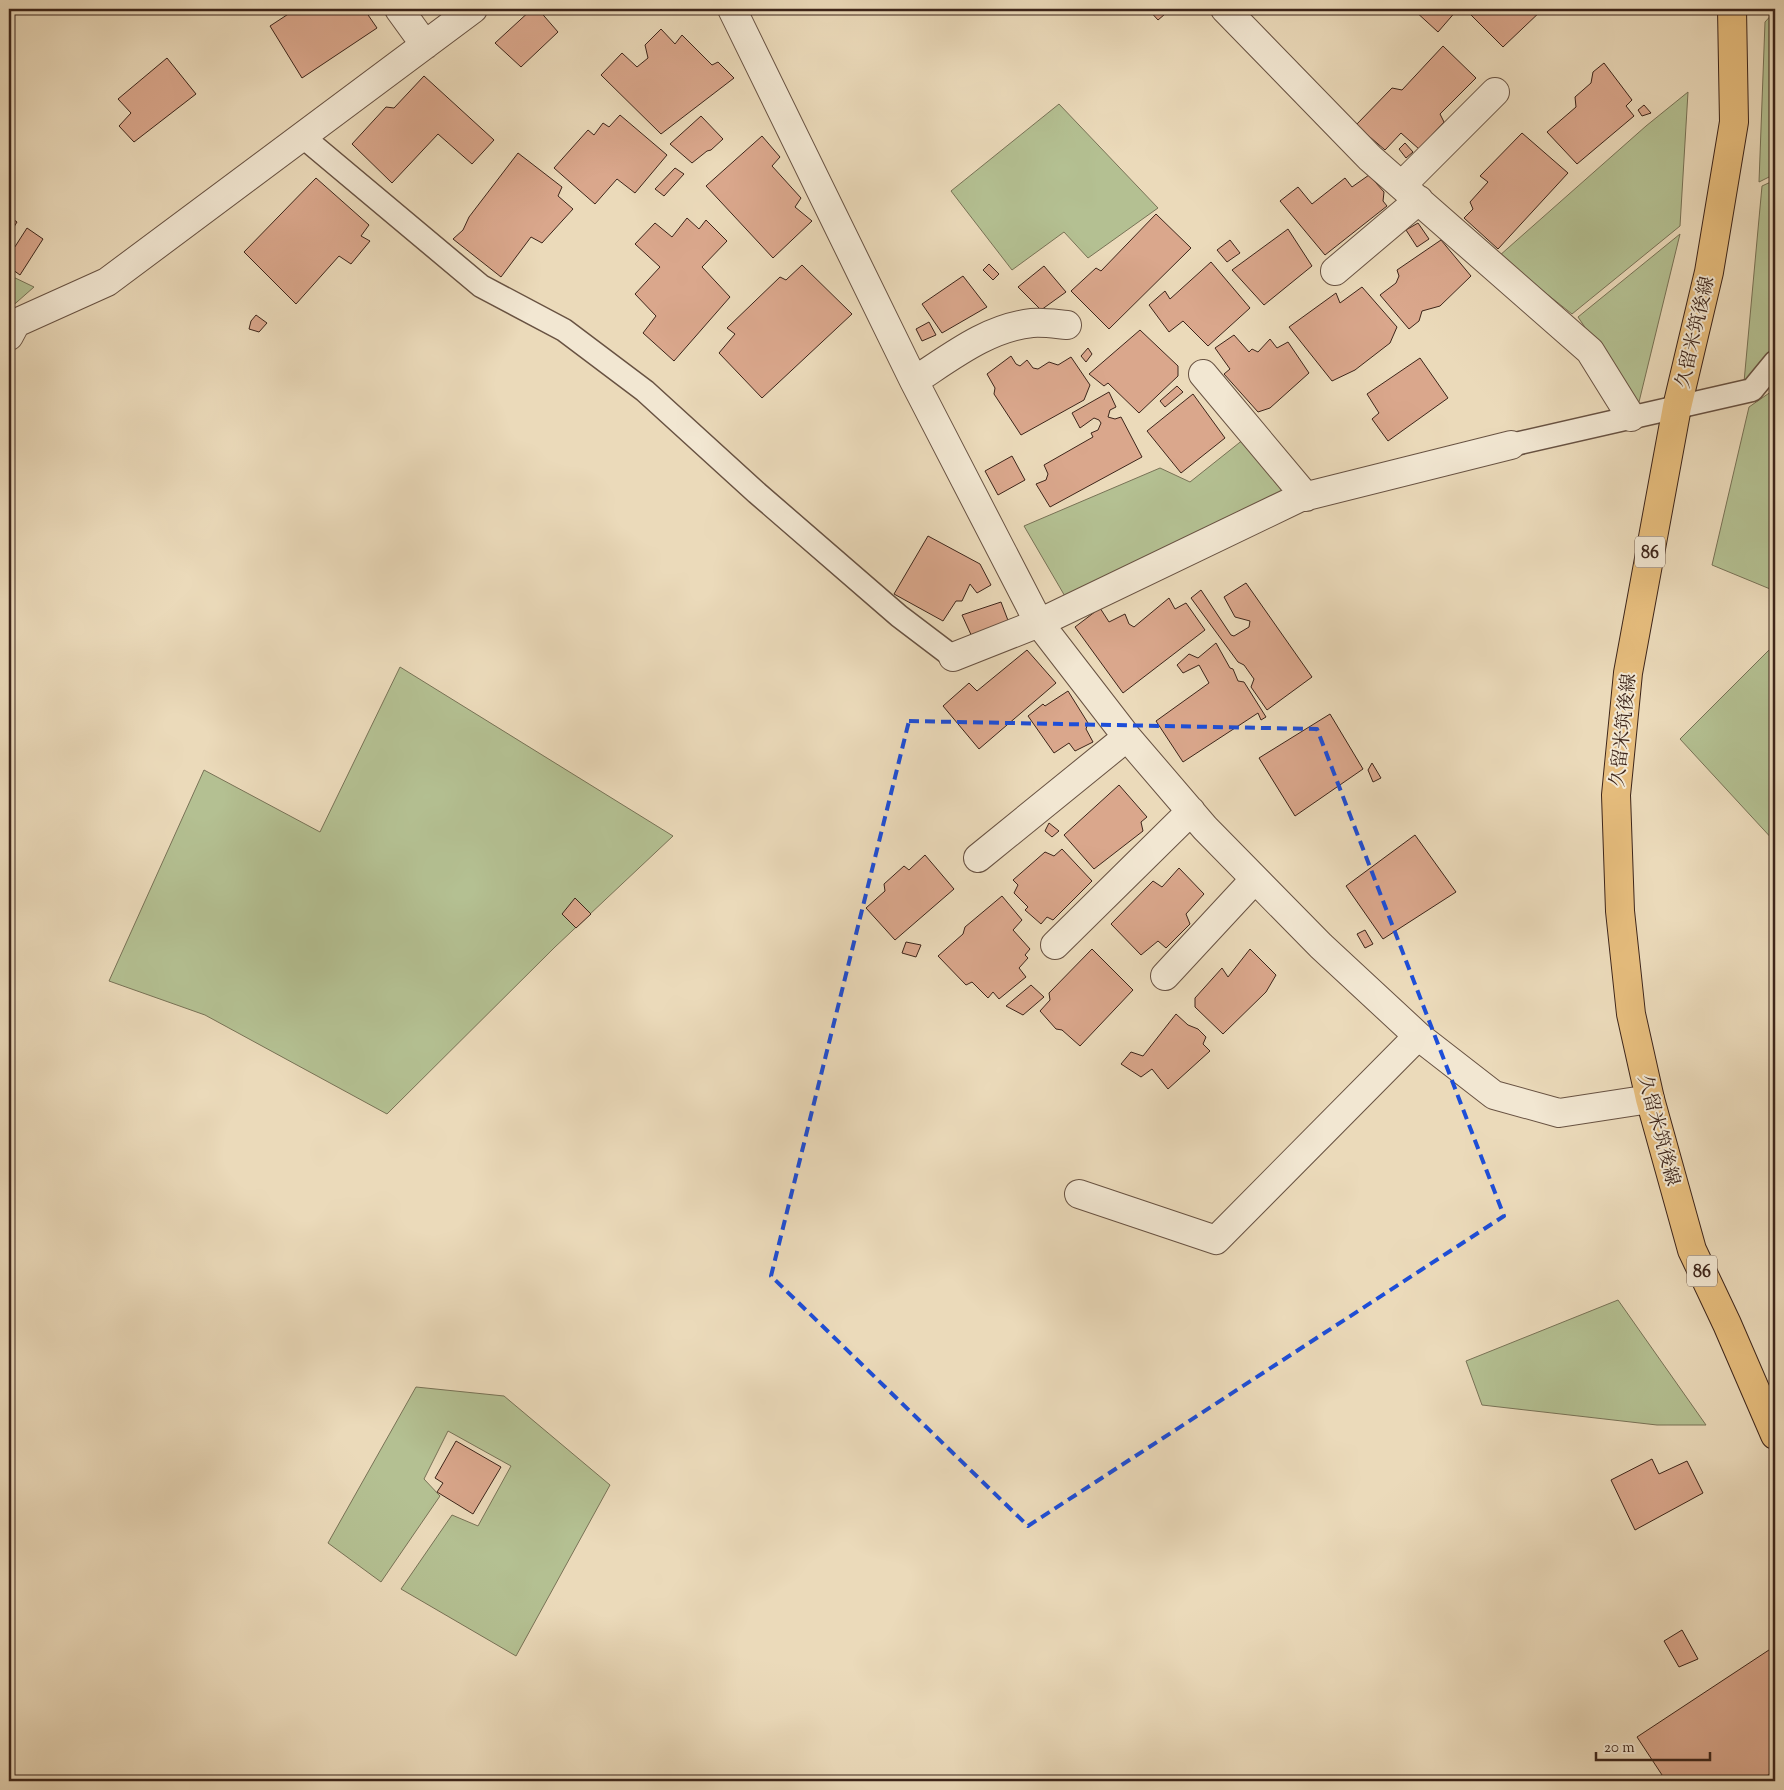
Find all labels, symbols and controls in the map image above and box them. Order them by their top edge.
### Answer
street label: 久留米筑後線 [1670,274,1722,391]
road number: 86 [1635,536,1665,568]
street label: 久留米筑後線 [1605,672,1644,788]
street label: 久留米筑後線 [1630,1072,1685,1189]
road number: 86 [1687,1256,1717,1286]
scale bar [1596,1730,1710,1762]
text: 20 m [1604,1738,1635,1759]

